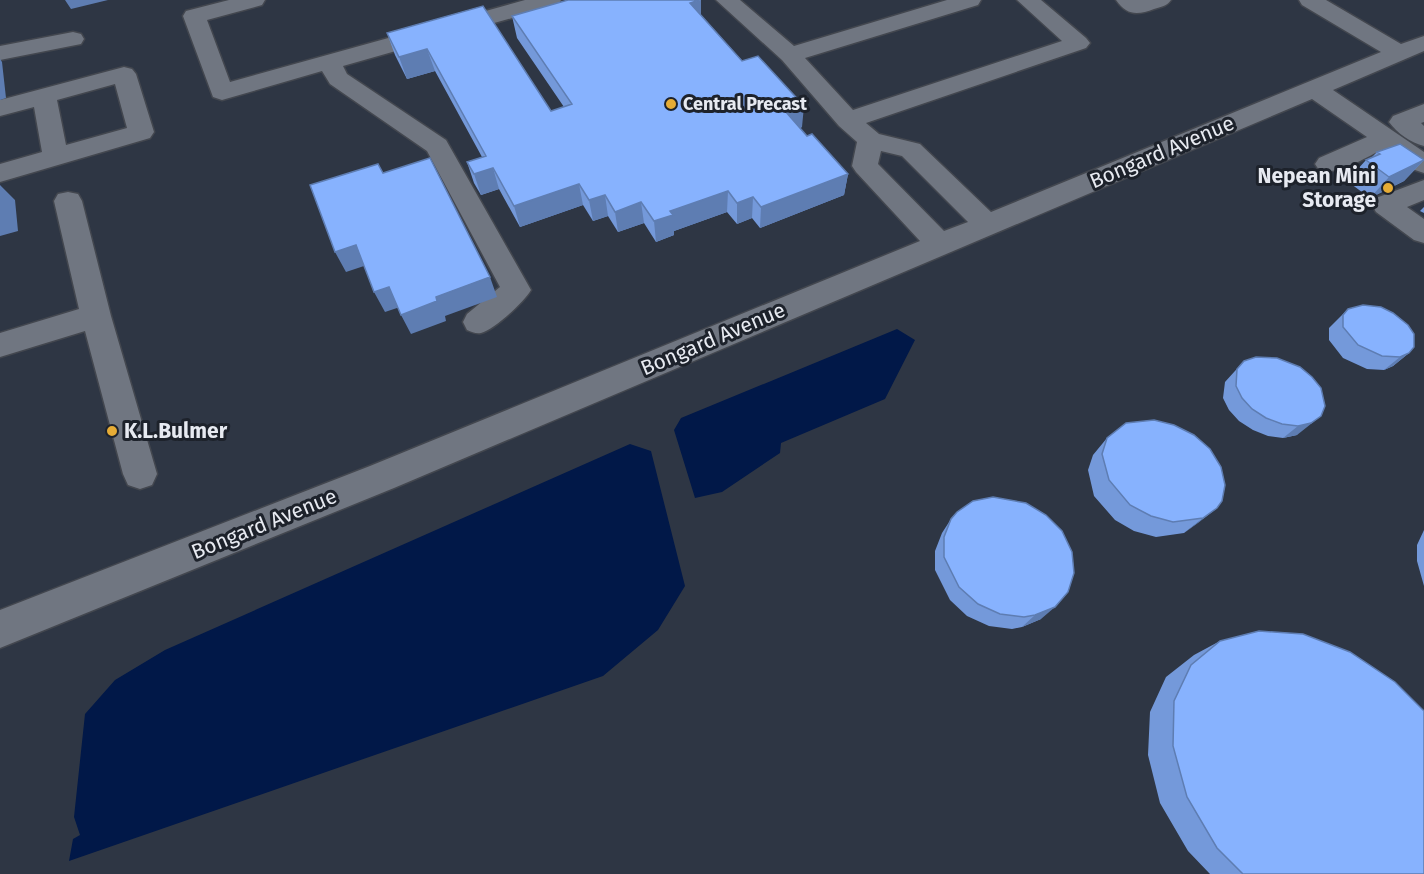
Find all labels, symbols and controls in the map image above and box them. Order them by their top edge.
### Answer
place label: Central Precast [683,93,808,115]
marker: Central Precast [664,97,678,111]
street label: Bongard Avenue [1086,110,1238,194]
place label: Nepean Mini Storage [1257,163,1376,213]
marker: Nepean Mini Storage [1381,181,1395,195]
street label: Bongard Avenue [637,297,789,381]
place label: K.L.Bulmer [124,418,228,444]
marker: K.L.Bulmer [105,424,119,438]
street label: Bongard Avenue [187,483,341,565]

